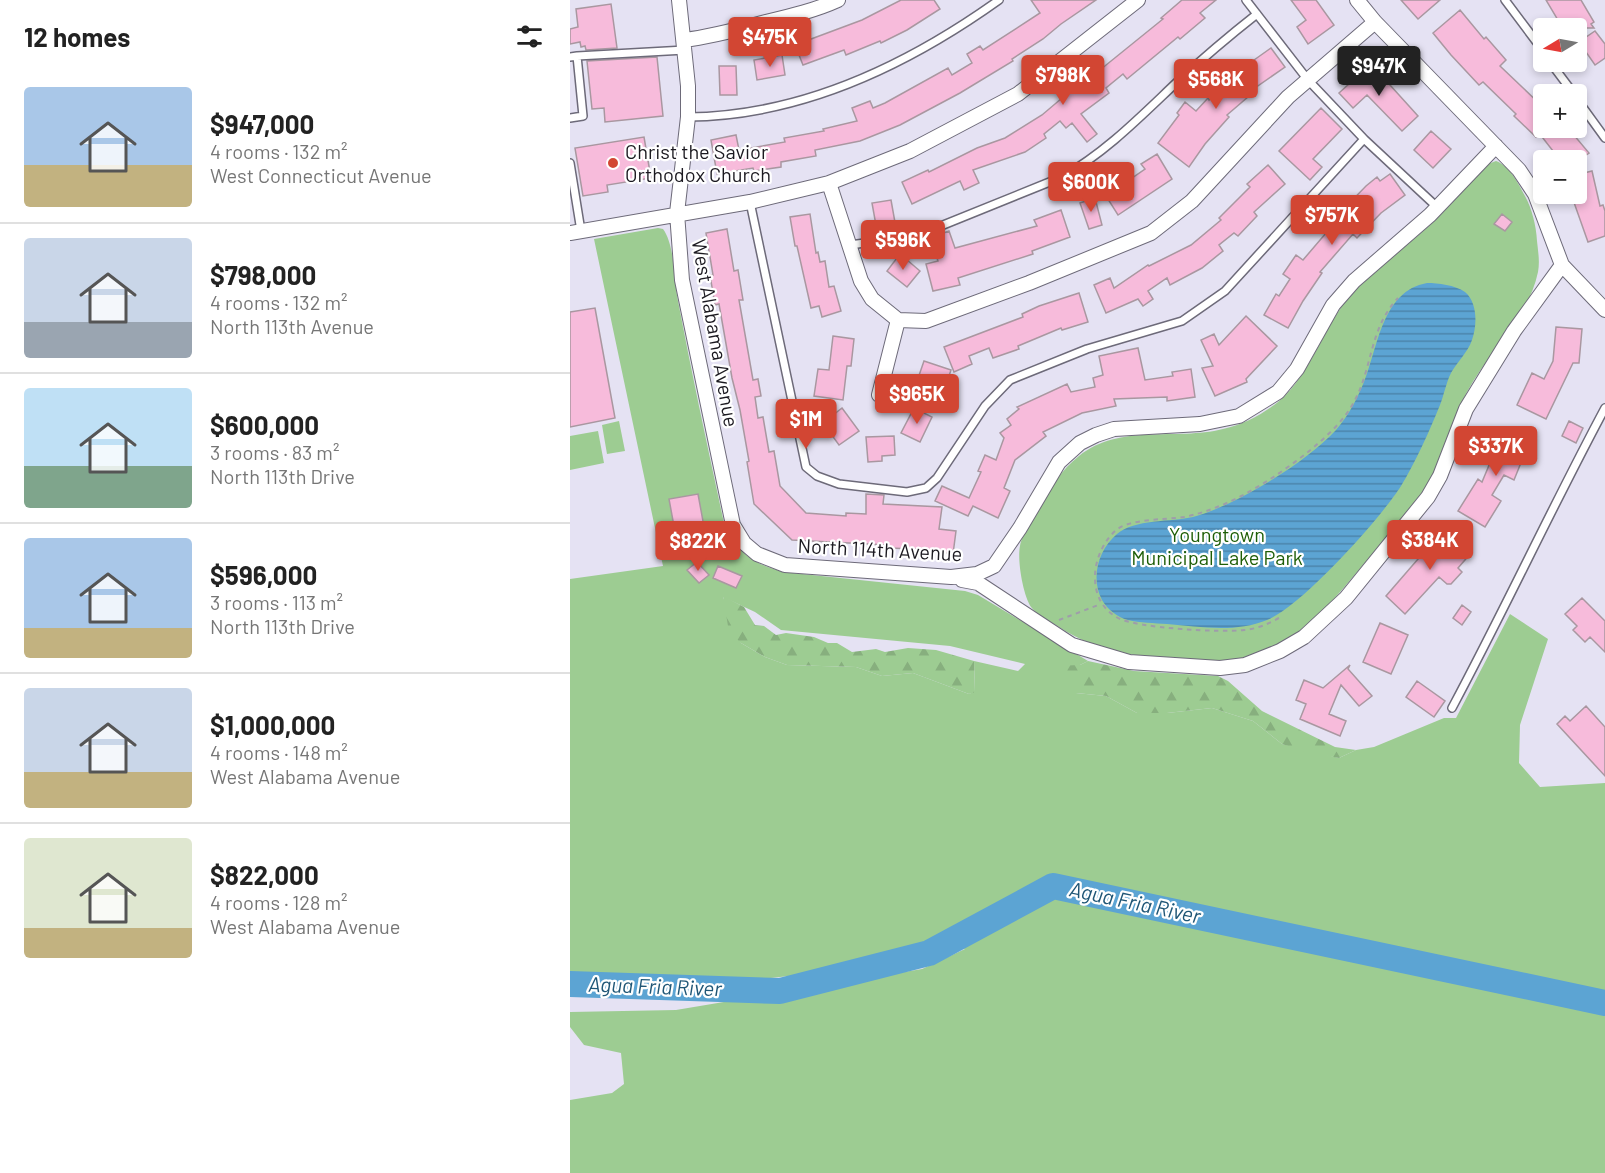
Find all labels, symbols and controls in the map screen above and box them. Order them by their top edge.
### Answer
pin: $475K [728,17,812,68]
north arrow [1533,18,1587,72]
map controls [1533,18,1587,204]
icon: filters [513,20,546,53]
text: 12 homes [24,21,130,52]
text: $475K [742,24,798,48]
pin: $947K [1337,46,1421,97]
text: $947K [1351,53,1407,77]
pin: $798K [1021,55,1105,106]
pin: $568K [1174,59,1258,110]
text: $798K [1035,62,1091,86]
text: $568K [1188,66,1244,90]
button: + [1533,84,1587,138]
text: $947,000 [210,108,314,139]
icon: home [72,111,144,183]
text: 4 rooms · 132 m² [210,139,347,163]
place label: Christ the Savior Orthodox Church [625,139,771,186]
button: − [1533,150,1587,204]
marker: Christ the Savior Orthodox Church [606,156,620,170]
pin: $600K [1049,162,1133,213]
text: West Connecticut Avenue [210,163,432,187]
text: $600K [1062,169,1120,193]
pin: $757K [1290,195,1374,246]
text: $757K [1305,202,1359,226]
pin: $596K [861,220,945,271]
text: $596K [875,227,931,251]
street label: West Alabama Avenue [688,237,744,429]
text: $798,000 [210,259,316,290]
icon: home [72,262,144,334]
text: 4 rooms · 132 m² [210,290,347,314]
text: North 113th Avenue [210,314,374,338]
pin: $965K [875,374,959,425]
text: $965K [889,381,945,405]
pin: $1M [777,399,835,450]
text: $1M [790,406,822,430]
text: $600,000 [210,409,319,440]
icon: home [72,412,144,484]
pin: $337K [1454,426,1538,477]
text: $337K [1468,433,1524,457]
text: 3 rooms · 83 m² [210,440,339,464]
text: North 113th Drive [210,464,355,488]
pin: $384K [1388,520,1472,571]
pin: $822K [656,521,740,572]
park label: Youngtown Municipal Lake Park [1131,522,1303,569]
text: $384K [1401,527,1459,551]
text: $822K [669,528,727,552]
street label: North 114th Avenue [797,533,963,565]
text: $596,000 [210,559,317,590]
icon: home [72,562,144,634]
text: 3 rooms · 113 m² [210,590,343,614]
text: North 113th Drive [210,614,355,638]
text: $1,000,000 [210,709,335,740]
icon: home [72,712,144,784]
text: 4 rooms · 148 m² [210,740,348,764]
text: West Alabama Avenue [210,764,400,788]
text: $822,000 [210,859,319,890]
icon: home [72,862,144,934]
water label: Agua Fria River [1067,875,1204,928]
text: 4 rooms · 128 m² [210,890,348,914]
text: West Alabama Avenue [210,914,400,938]
water label: Agua Fria River [588,971,723,1000]

